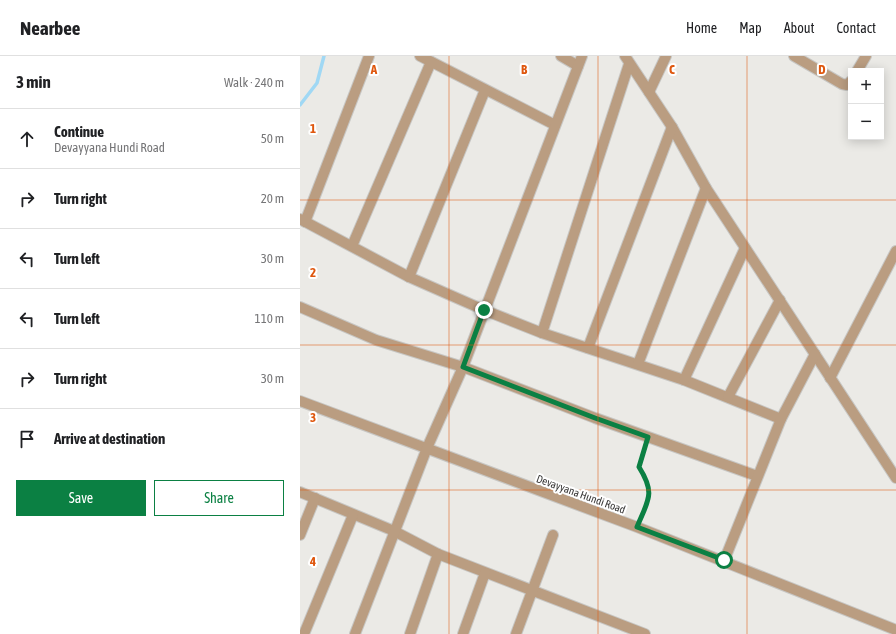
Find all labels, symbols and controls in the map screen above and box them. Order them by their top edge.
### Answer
text: Nearbee [20,17,80,39]
text: Home [686,20,717,36]
text: Map [739,20,762,36]
text: About [784,20,815,36]
text: Contact [837,20,876,36]
text: A [370,62,378,77]
text: B [521,62,528,77]
text: C [669,62,675,77]
text: D [818,62,826,77]
map controls [848,68,884,140]
button: + [848,68,884,104]
text: 3 min [16,72,51,92]
text: Walk · 240 m [224,75,284,90]
button: − [848,104,884,140]
text: 1 [310,121,316,136]
text: Continue [54,123,104,140]
icon: ahead [16,128,38,150]
text: 50 m [261,131,284,146]
text: Devayyana Hundi Road [54,140,165,155]
icon: right [16,188,38,210]
text: Turn right [54,190,107,207]
text: 20 m [261,191,284,206]
icon: left [16,248,38,270]
text: Turn left [54,250,100,267]
text: 30 m [261,251,284,266]
text: 2 [310,265,316,280]
route end [475,301,493,319]
icon: left [16,308,38,330]
text: Turn left [54,310,100,327]
text: 110 m [255,311,284,326]
icon: right [16,368,38,390]
text: Turn right [54,370,107,387]
text: 30 m [261,371,284,386]
text: 3 [310,410,316,425]
icon: arrive [16,428,38,450]
text: Arrive at destination [54,430,165,447]
street label: Devayyana Hundi Road [535,472,627,516]
button: Save [16,480,146,516]
button: Share [154,480,284,516]
route start [715,551,733,569]
text: 4 [309,554,316,569]

